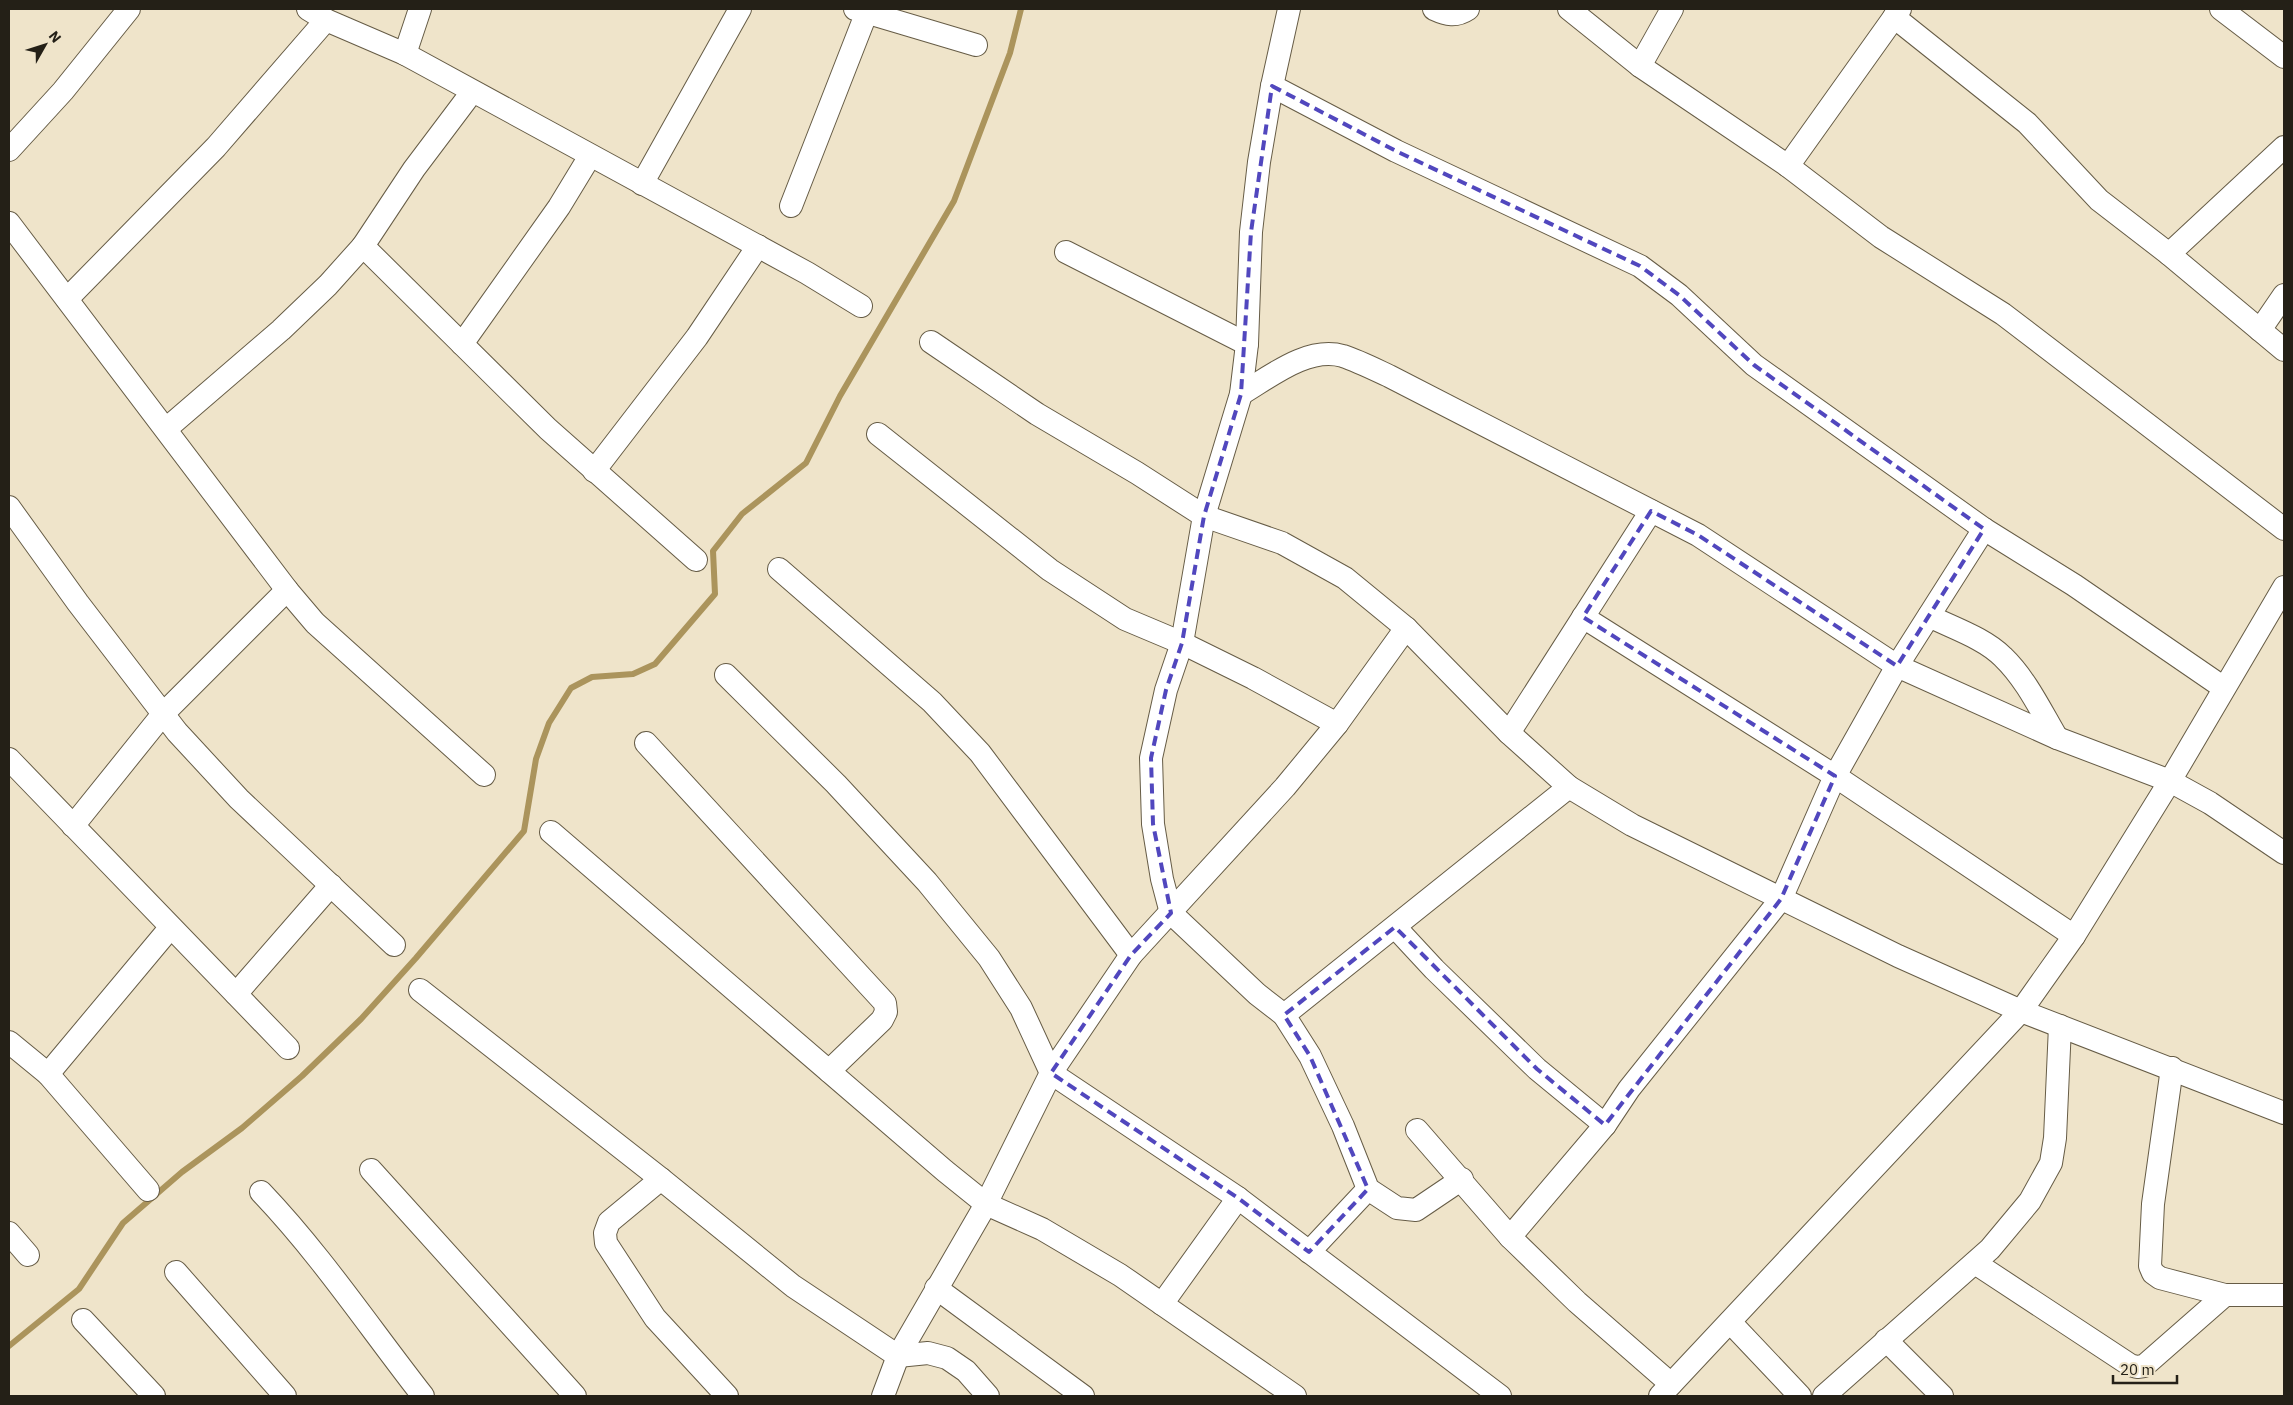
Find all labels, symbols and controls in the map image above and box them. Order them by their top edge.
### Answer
north arrow [20,20,70,70]
text: N [45,27,65,46]
scale bar [2113,1352,2177,1384]
text: 20 m [2120,1360,2155,1379]

